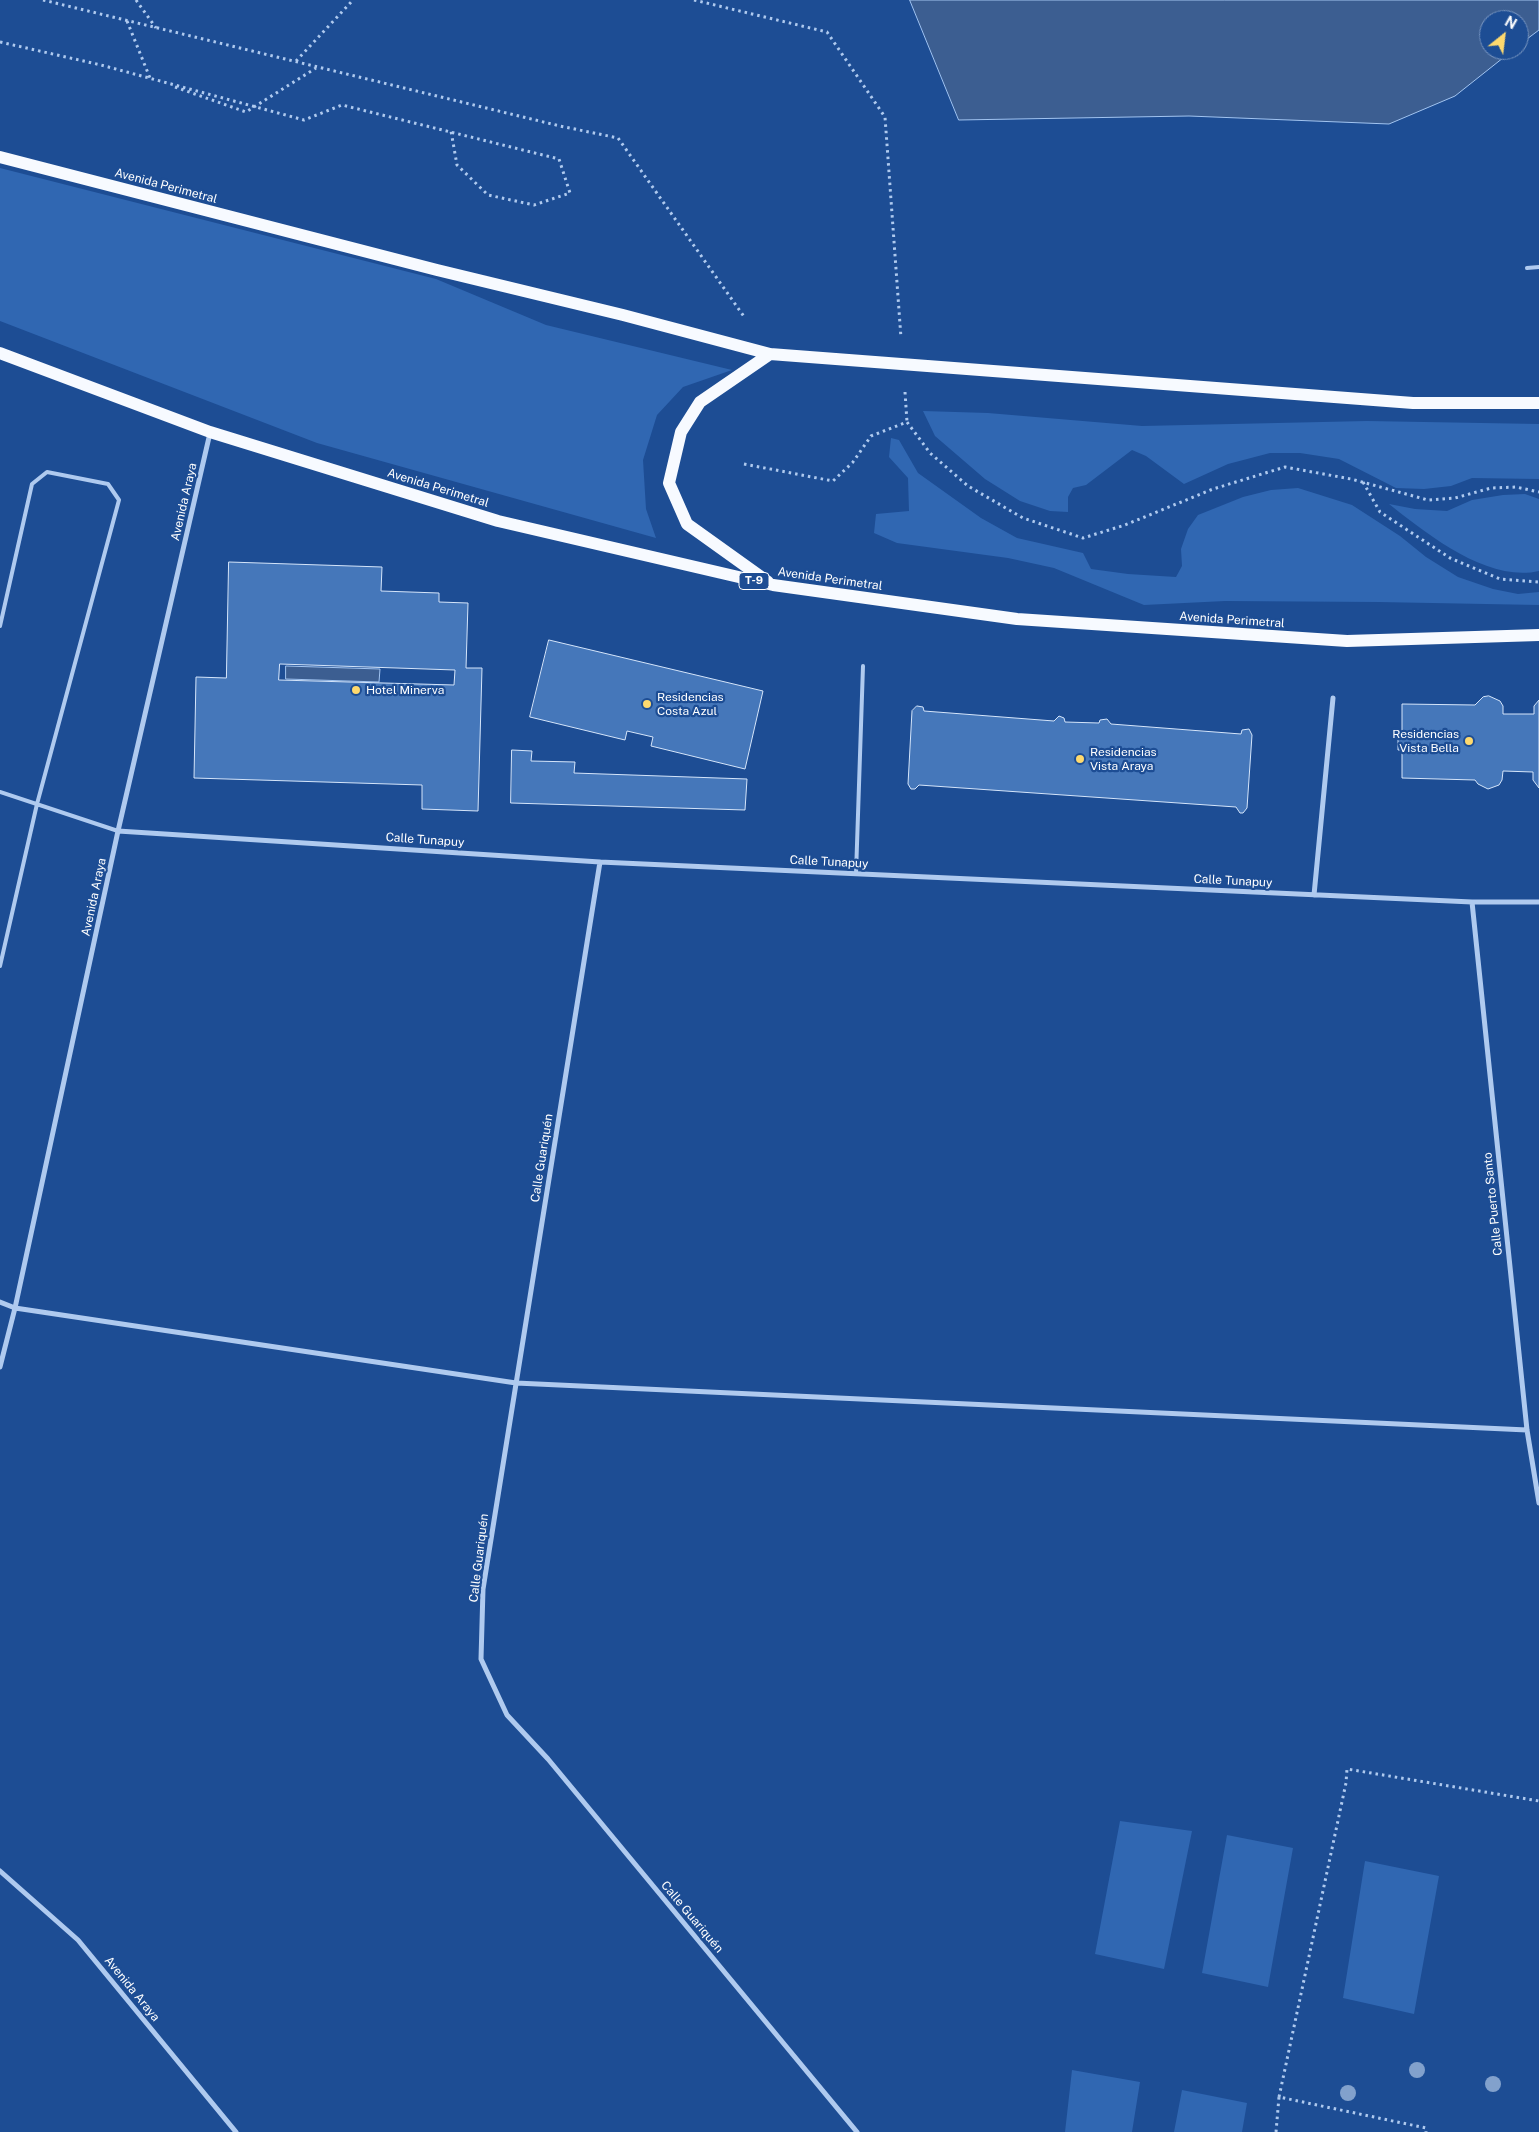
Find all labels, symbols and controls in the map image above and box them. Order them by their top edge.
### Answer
north arrow [1479,10,1529,60]
text: N [1502,13,1519,32]
street label: Avenida Perimetral [113,165,219,207]
street label: Avenida Araya [168,462,200,542]
street label: Avenida Perimetral [385,466,491,510]
street label: Avenida Perimetral [777,565,883,593]
road number: T-9 [739,572,769,590]
street label: Avenida Perimetral [1179,609,1285,631]
place label: Hotel Minerva [366,683,444,697]
marker: Hotel Minerva [350,684,362,696]
place label: Residencias Costa Azul [657,690,724,718]
marker: Residencias Costa Azul [641,698,653,710]
place label: Residencias Vista Bella [1392,727,1459,755]
marker: Residencias Vista Bella [1463,735,1475,747]
place label: Residencias Vista Araya [1090,745,1157,773]
marker: Residencias Vista Araya [1074,753,1086,765]
street label: Calle Tunapuy [385,830,465,850]
street label: Calle Tunapuy [789,853,869,871]
street label: Avenida Araya [79,857,109,937]
street label: Calle Tunapuy [1193,872,1273,890]
street label: Calle Guariquén [528,1113,556,1203]
street label: Calle Puerto Santo [1480,1152,1506,1256]
street label: Calle Guariquén [466,1513,492,1603]
street label: Calle Guariquén [658,1878,726,1956]
street label: Avenida Araya [101,1954,163,2024]

